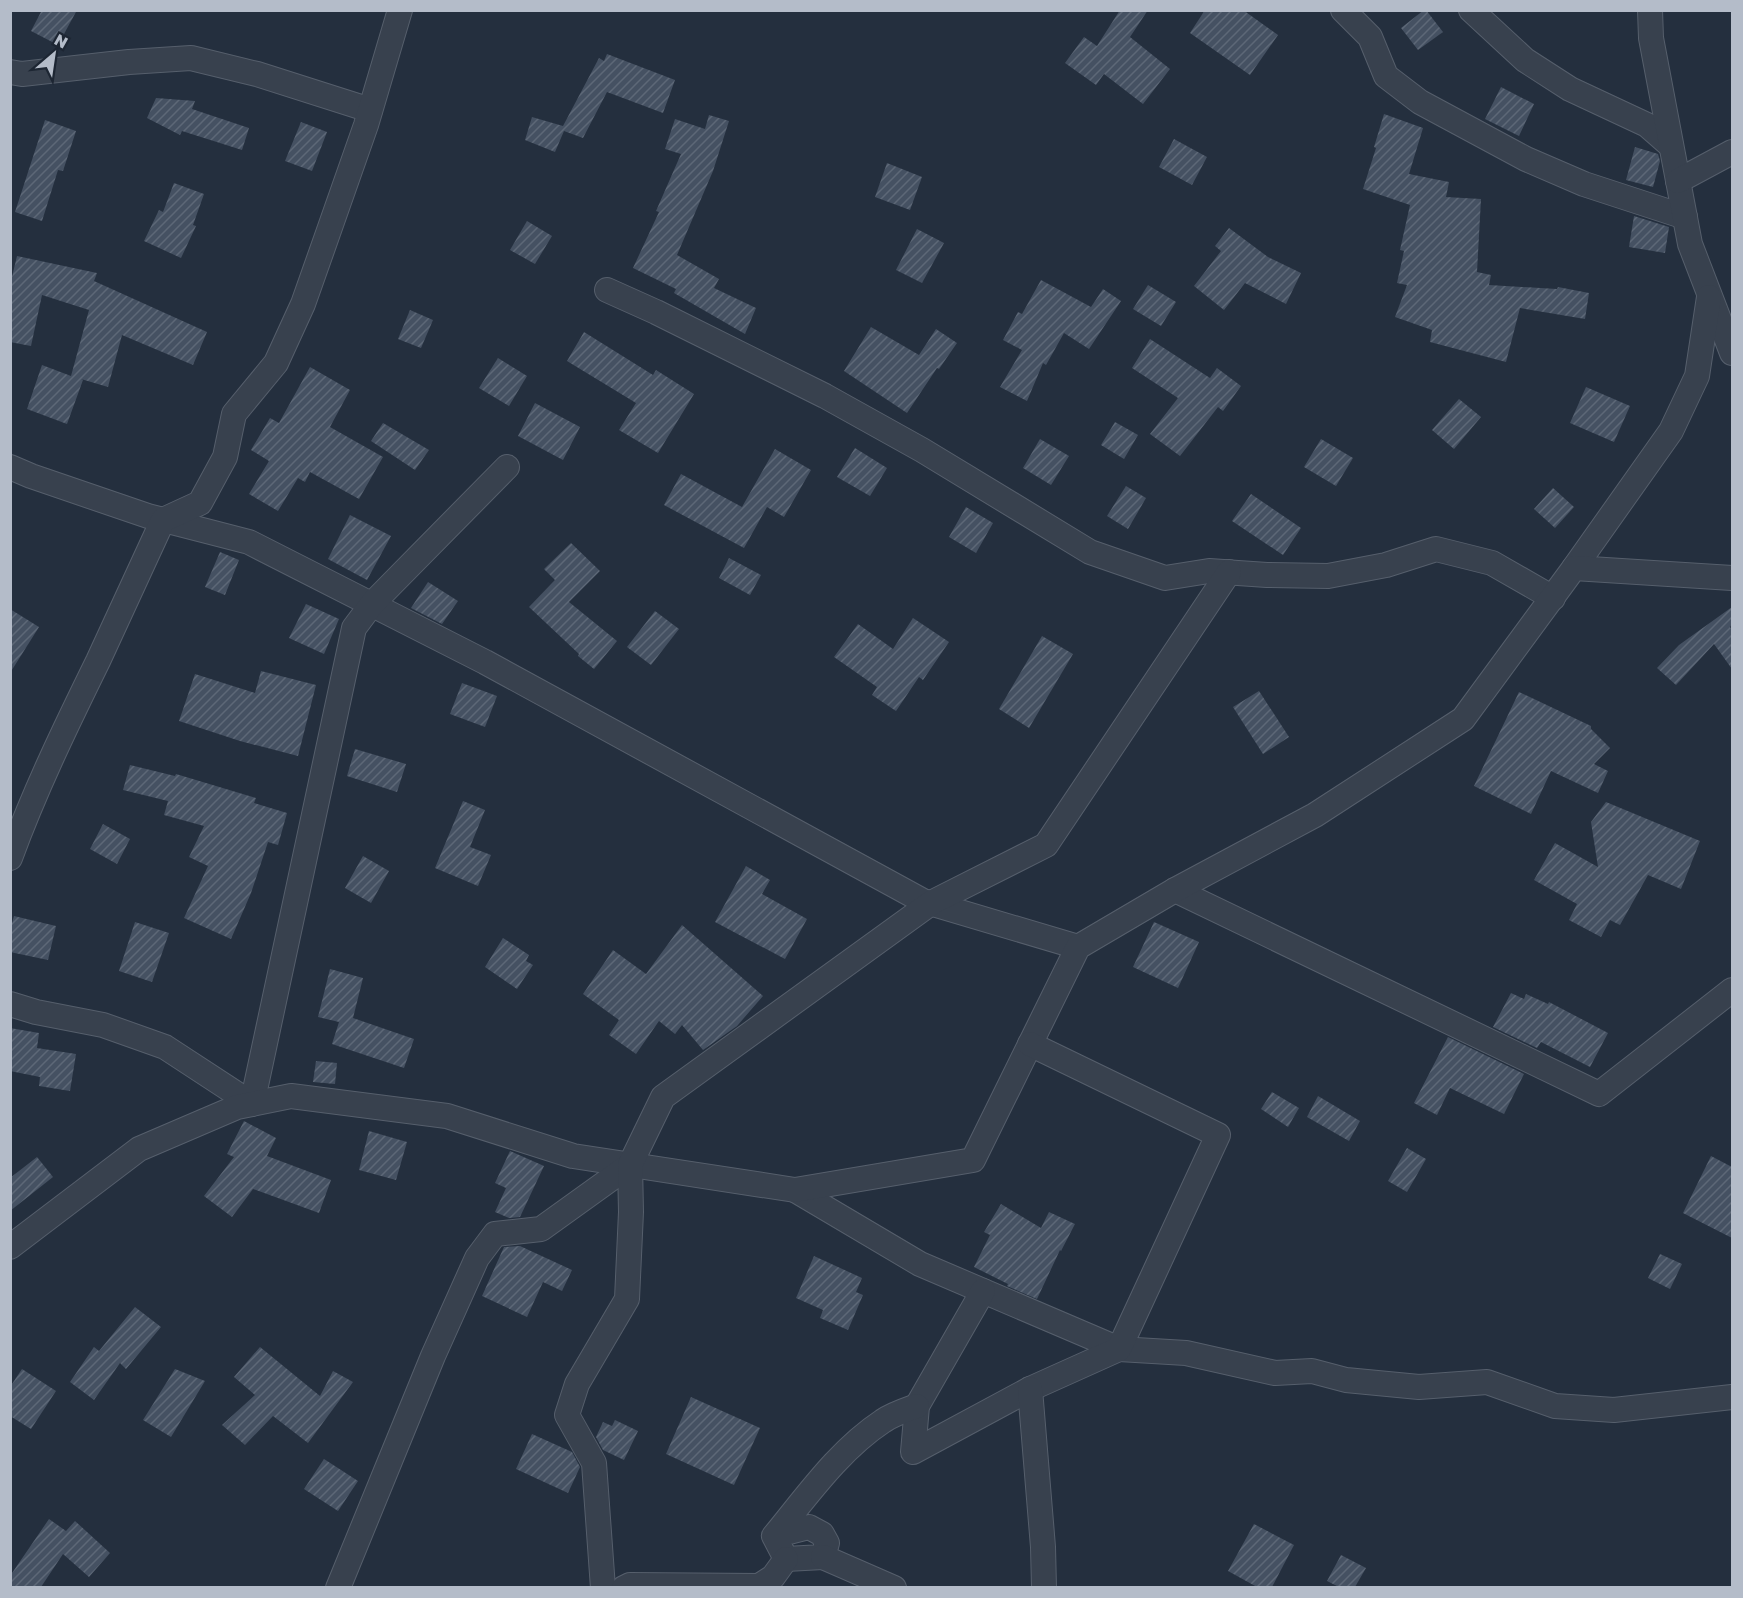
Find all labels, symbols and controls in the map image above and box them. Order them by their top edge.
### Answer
north arrow [24,24,84,84]
text: N [51,29,71,53]

